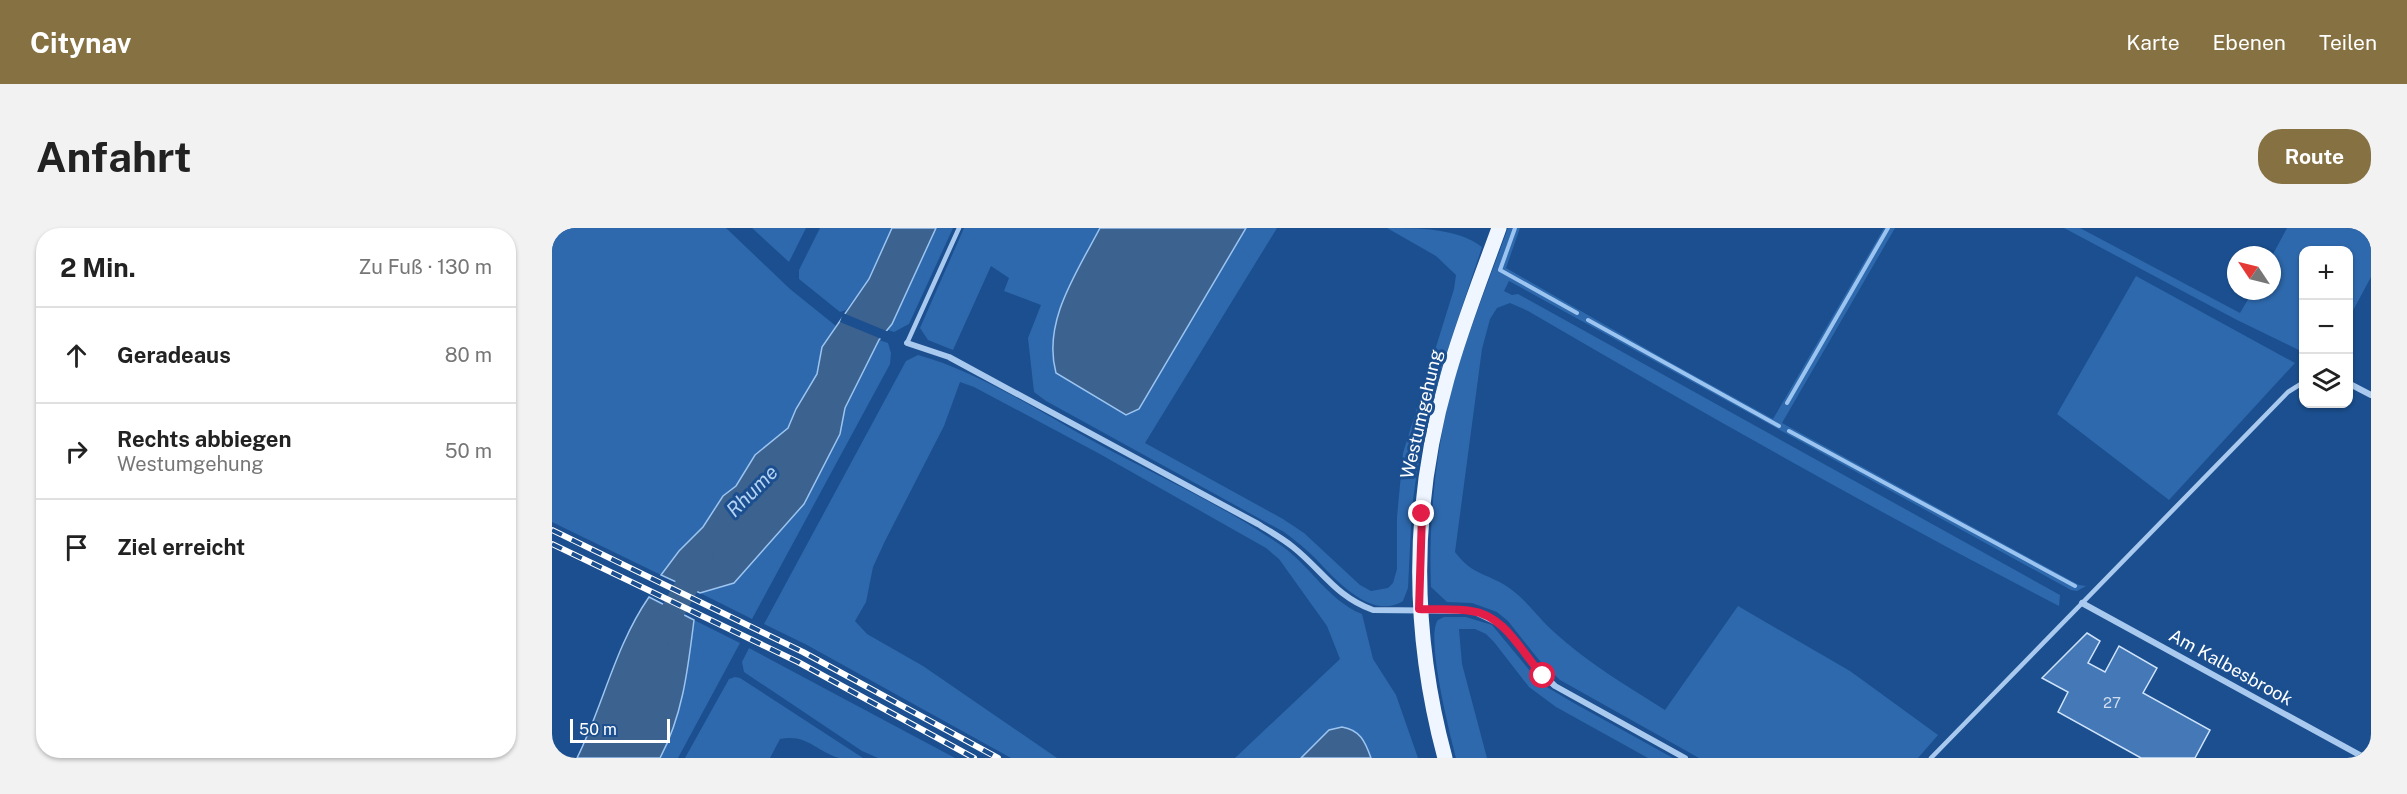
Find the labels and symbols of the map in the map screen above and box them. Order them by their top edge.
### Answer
north arrow [2227,246,2281,300]
street label: Westumgehung [1396,347,1446,481]
water label: Rhume [721,460,783,522]
route end [1408,500,1434,526]
street label: Am Kalbesbrook [2165,624,2297,710]
route start [1529,662,1555,688]
house number: 27 [2103,694,2121,711]
scale bar [570,716,670,744]

